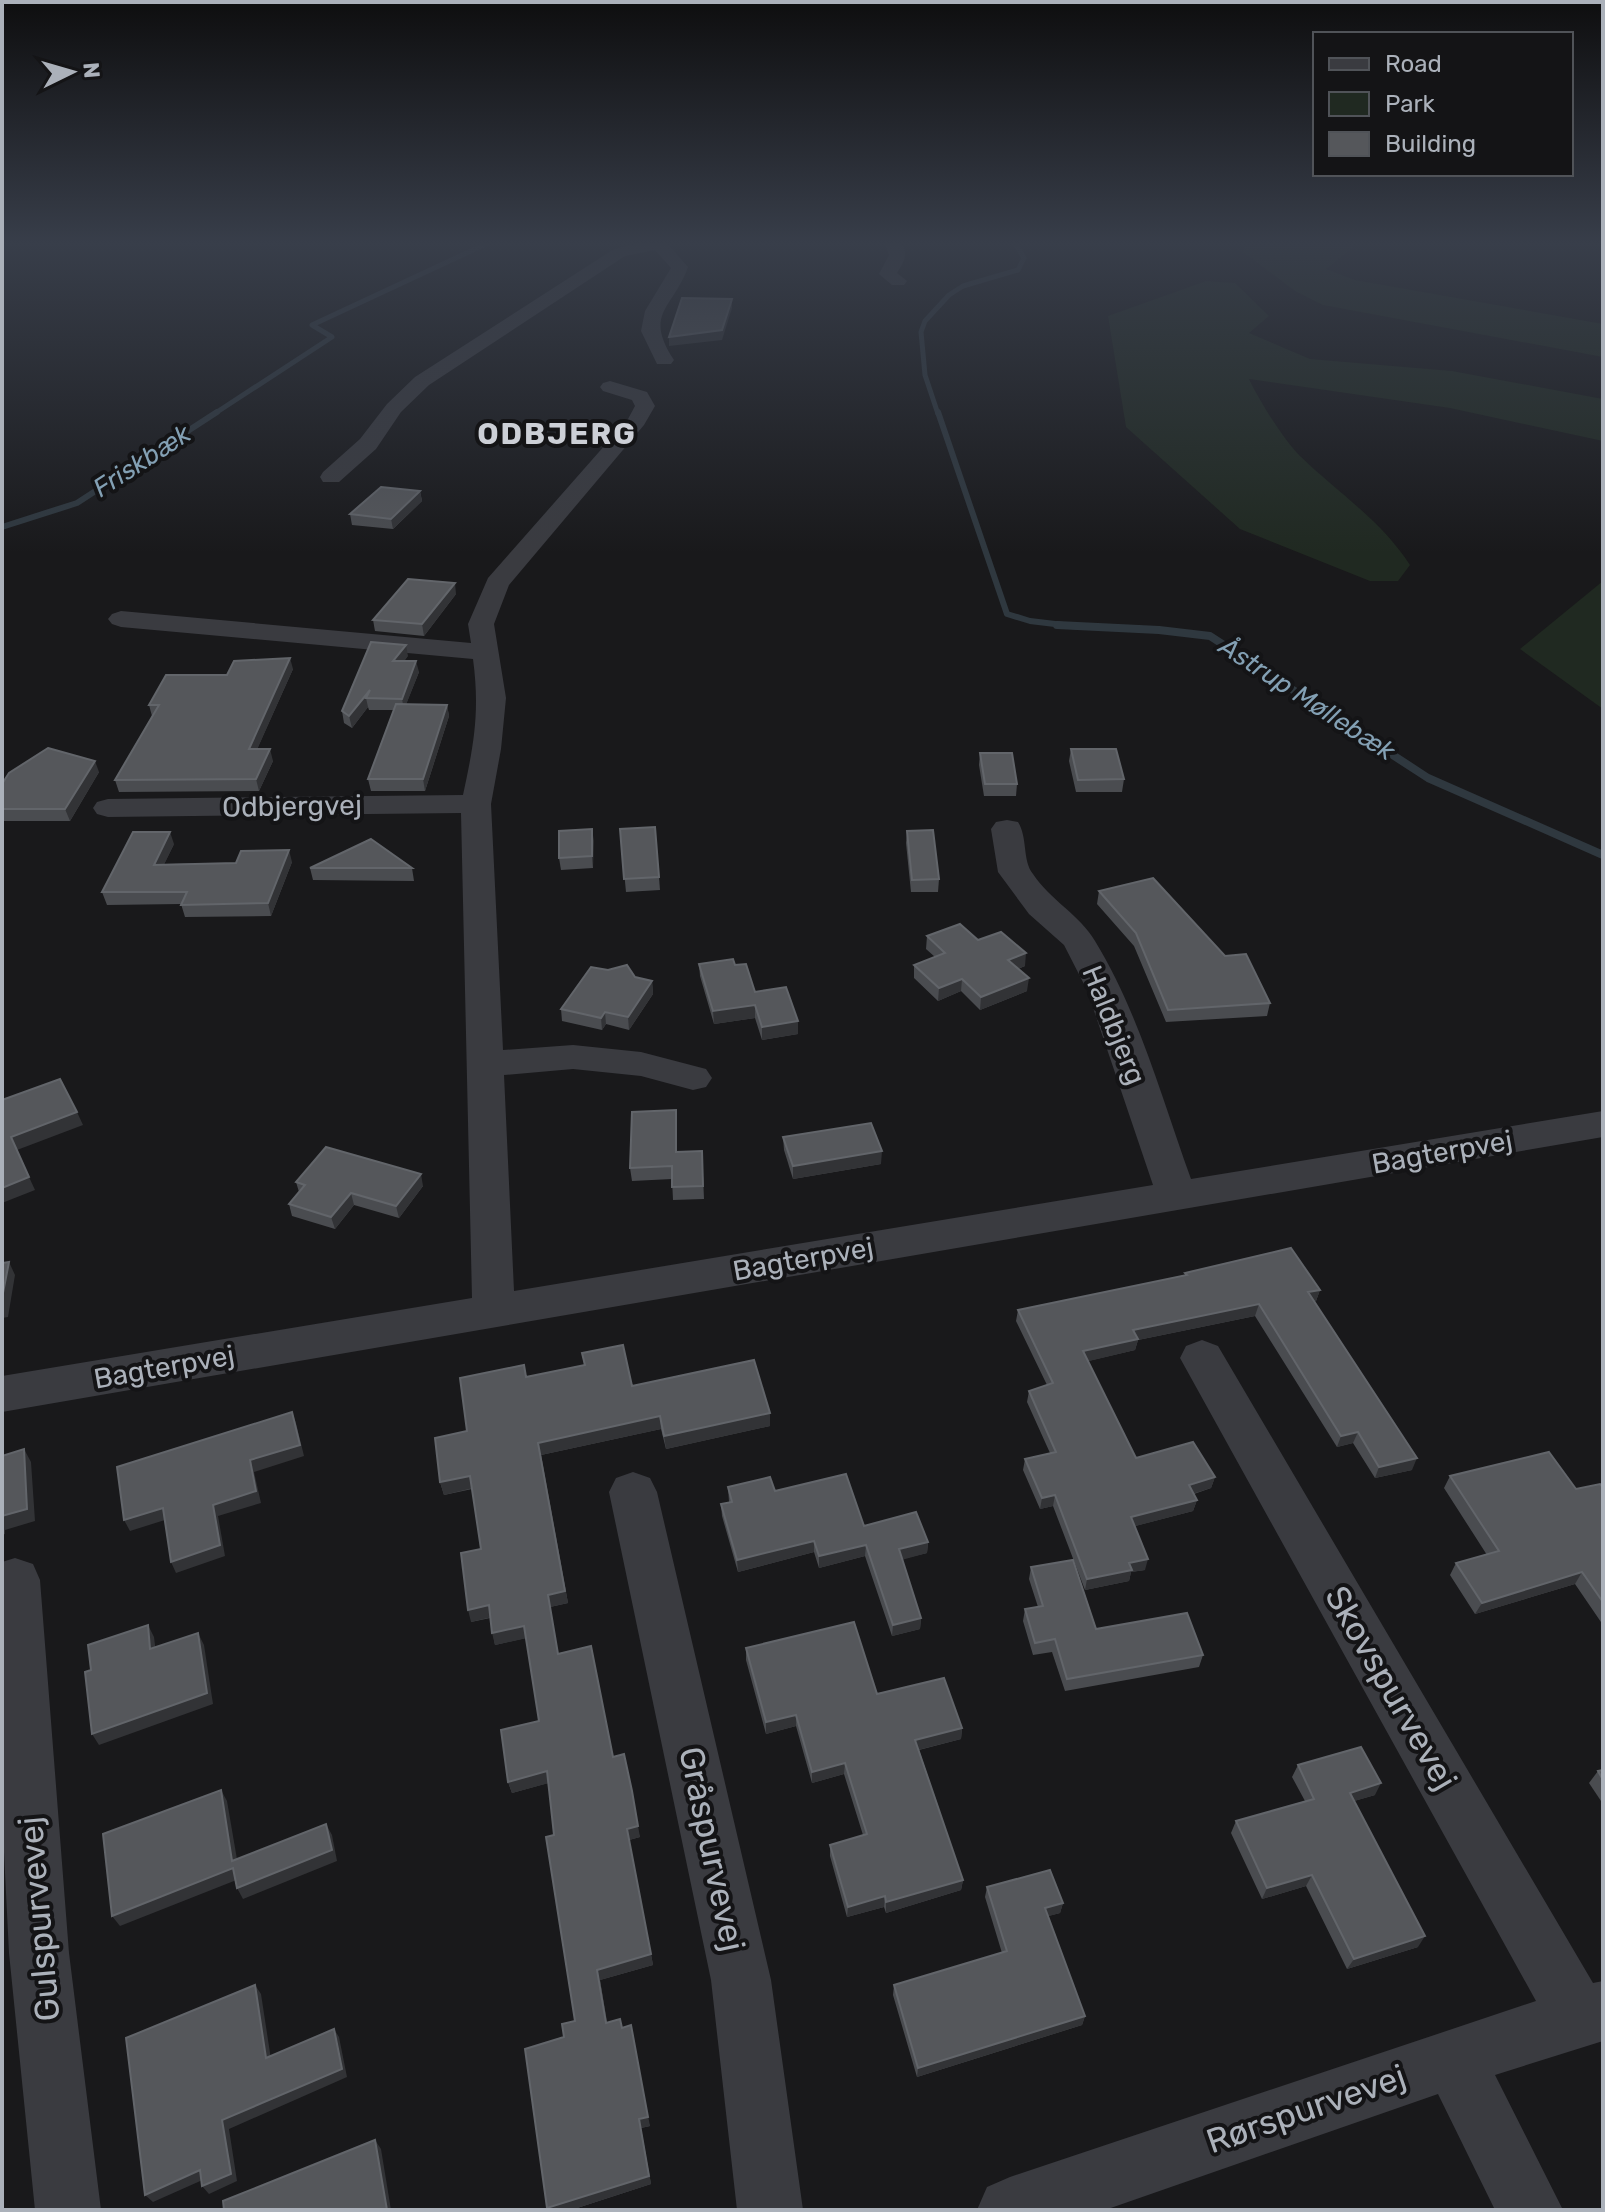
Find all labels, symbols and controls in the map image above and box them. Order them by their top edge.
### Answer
north arrow [32,32,112,112]
legend [1313,32,1573,176]
text: Road [1385,50,1442,78]
text: N [77,61,106,79]
text: Park [1385,90,1436,118]
text: Building [1385,130,1476,158]
district label: ODBJERG [477,416,637,452]
water label: Friskbæk [87,418,197,504]
water label: Åstrup Møllebæk [1212,629,1402,768]
street label: Odbjergvej [222,788,362,824]
street label: Haldbjerg [1075,961,1153,1089]
street label: Bagterpvej [1369,1123,1515,1181]
street label: Bagterpvej [730,1230,876,1288]
street label: Bagterpvej [91,1338,237,1396]
street label: Skovspurvevej [1316,1579,1466,1797]
street label: Gråspurvevej [670,1743,754,1955]
street label: Gulspurvevej [10,1815,68,2023]
street label: Rørspurvevej [1201,2056,1411,2162]

